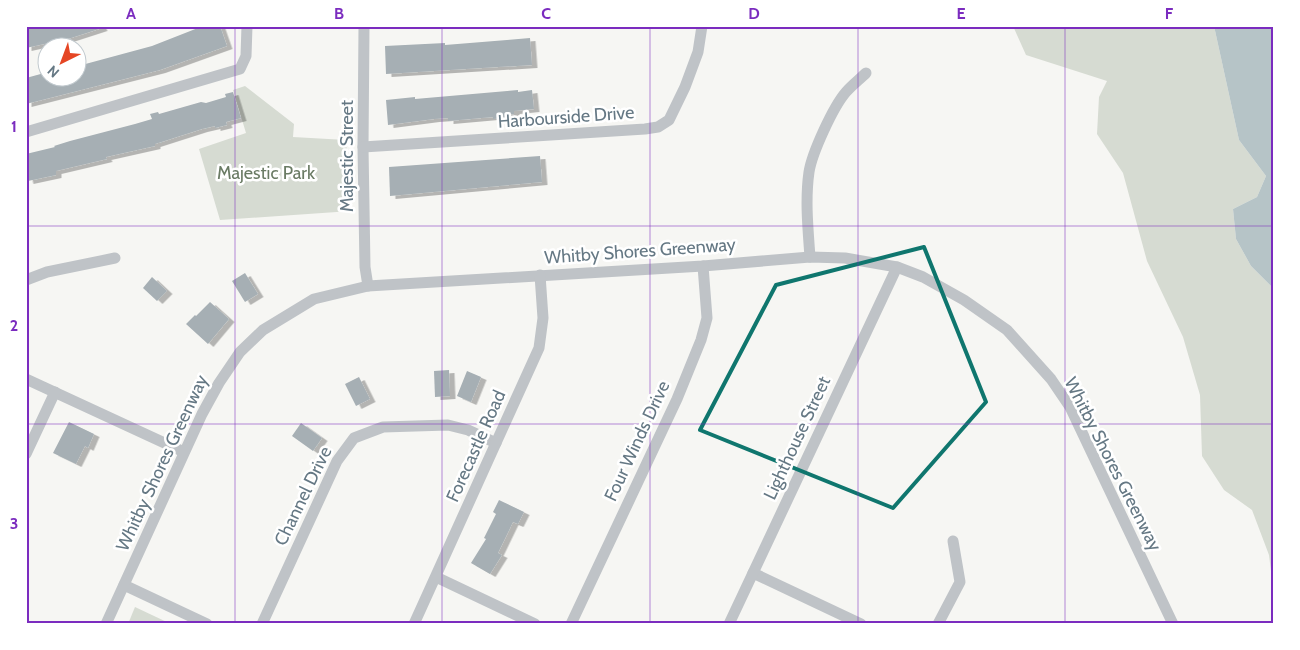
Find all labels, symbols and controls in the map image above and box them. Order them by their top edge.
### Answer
text: A [126,4,136,23]
text: B [334,4,344,23]
text: C [541,4,551,23]
text: D [748,4,760,23]
text: E [956,4,966,23]
text: F [1165,4,1174,23]
north arrow [38,38,88,88]
text: N [44,62,63,82]
street label: Majestic Street [336,100,358,212]
street label: Harbourside Drive [497,101,635,133]
text: 1 [11,117,17,136]
park label: Majestic Park [217,162,316,184]
street label: Whitby Shores Greenway [543,233,737,269]
text: 2 [10,316,18,335]
street label: Whitby Shores Greenway [111,371,213,555]
street label: Lighthouse Street [759,373,835,503]
street label: Whitby Shores Greenway [1060,373,1166,555]
street label: Four Winds Drive [599,377,675,505]
street label: Forecastle Road [442,387,510,505]
street label: Channel Drive [270,443,336,549]
text: 3 [10,514,18,533]

